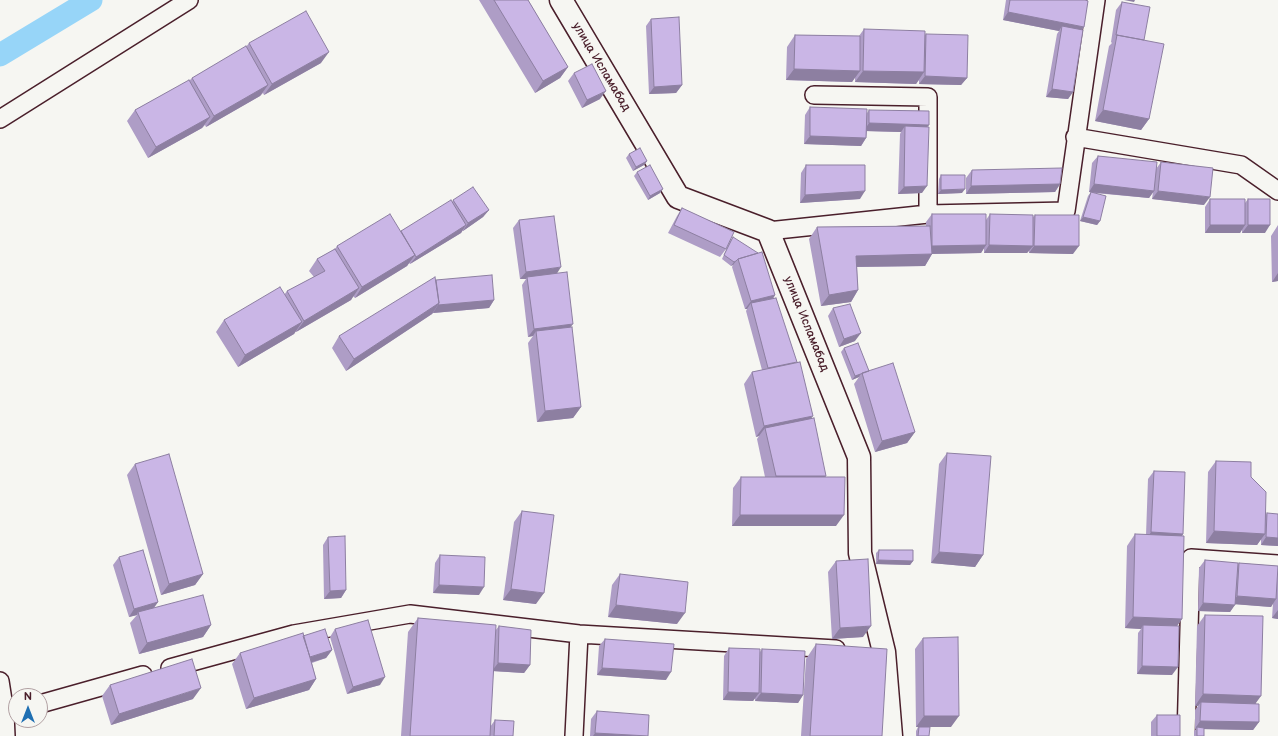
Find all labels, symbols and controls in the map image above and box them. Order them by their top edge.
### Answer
street label: улица Исламабад [569,20,633,114]
street label: улица Исламабад [780,274,832,374]
north arrow [8,688,48,728]
text: N [24,690,32,703]

